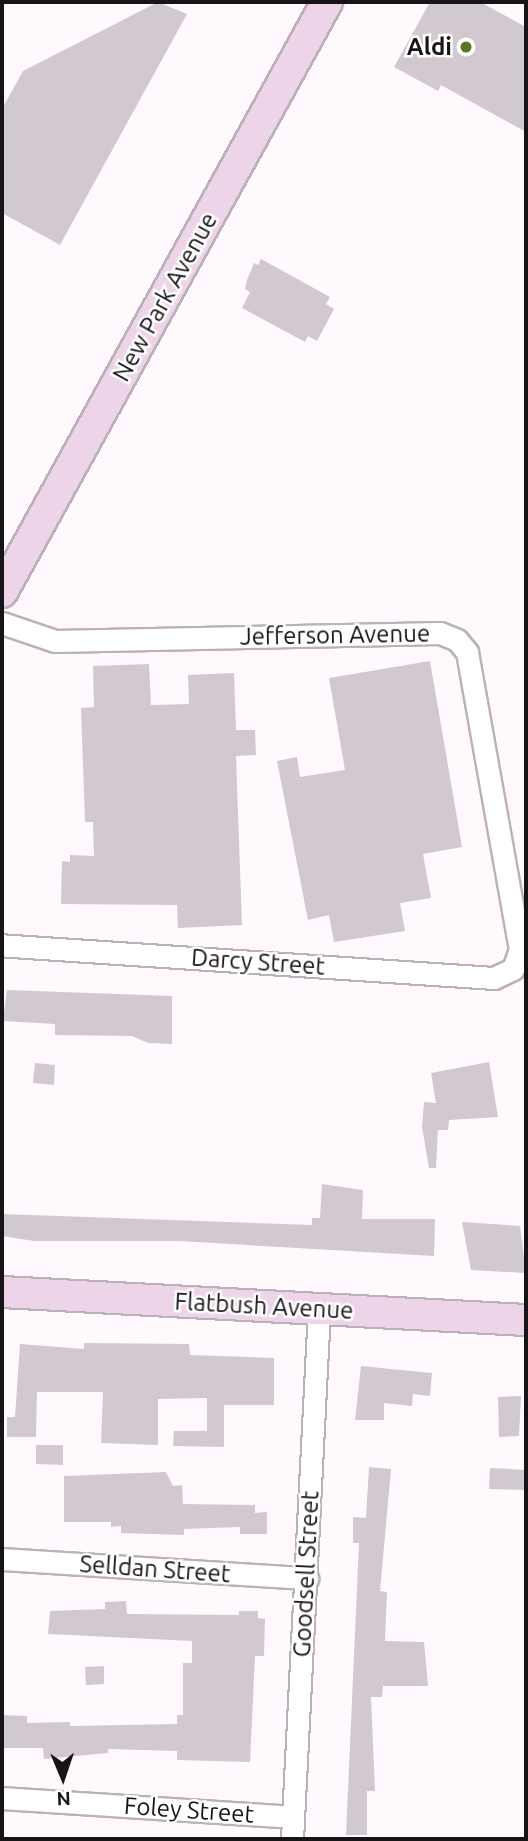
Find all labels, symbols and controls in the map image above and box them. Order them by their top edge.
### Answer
place label: Aldi [407,33,452,61]
marker: Aldi [458,39,474,55]
street label: New Park Avenue [107,208,223,386]
street label: Jefferson Avenue [240,619,430,651]
street label: Darcy Street [190,943,326,981]
street label: Flatbush Avenue [174,1287,354,1325]
street label: Goodsell Street [287,1490,325,1658]
street label: Selldan Street [79,1549,231,1589]
north arrow [28,1743,98,1813]
text: N [56,1788,71,1810]
street label: Foley Street [123,1791,255,1829]

